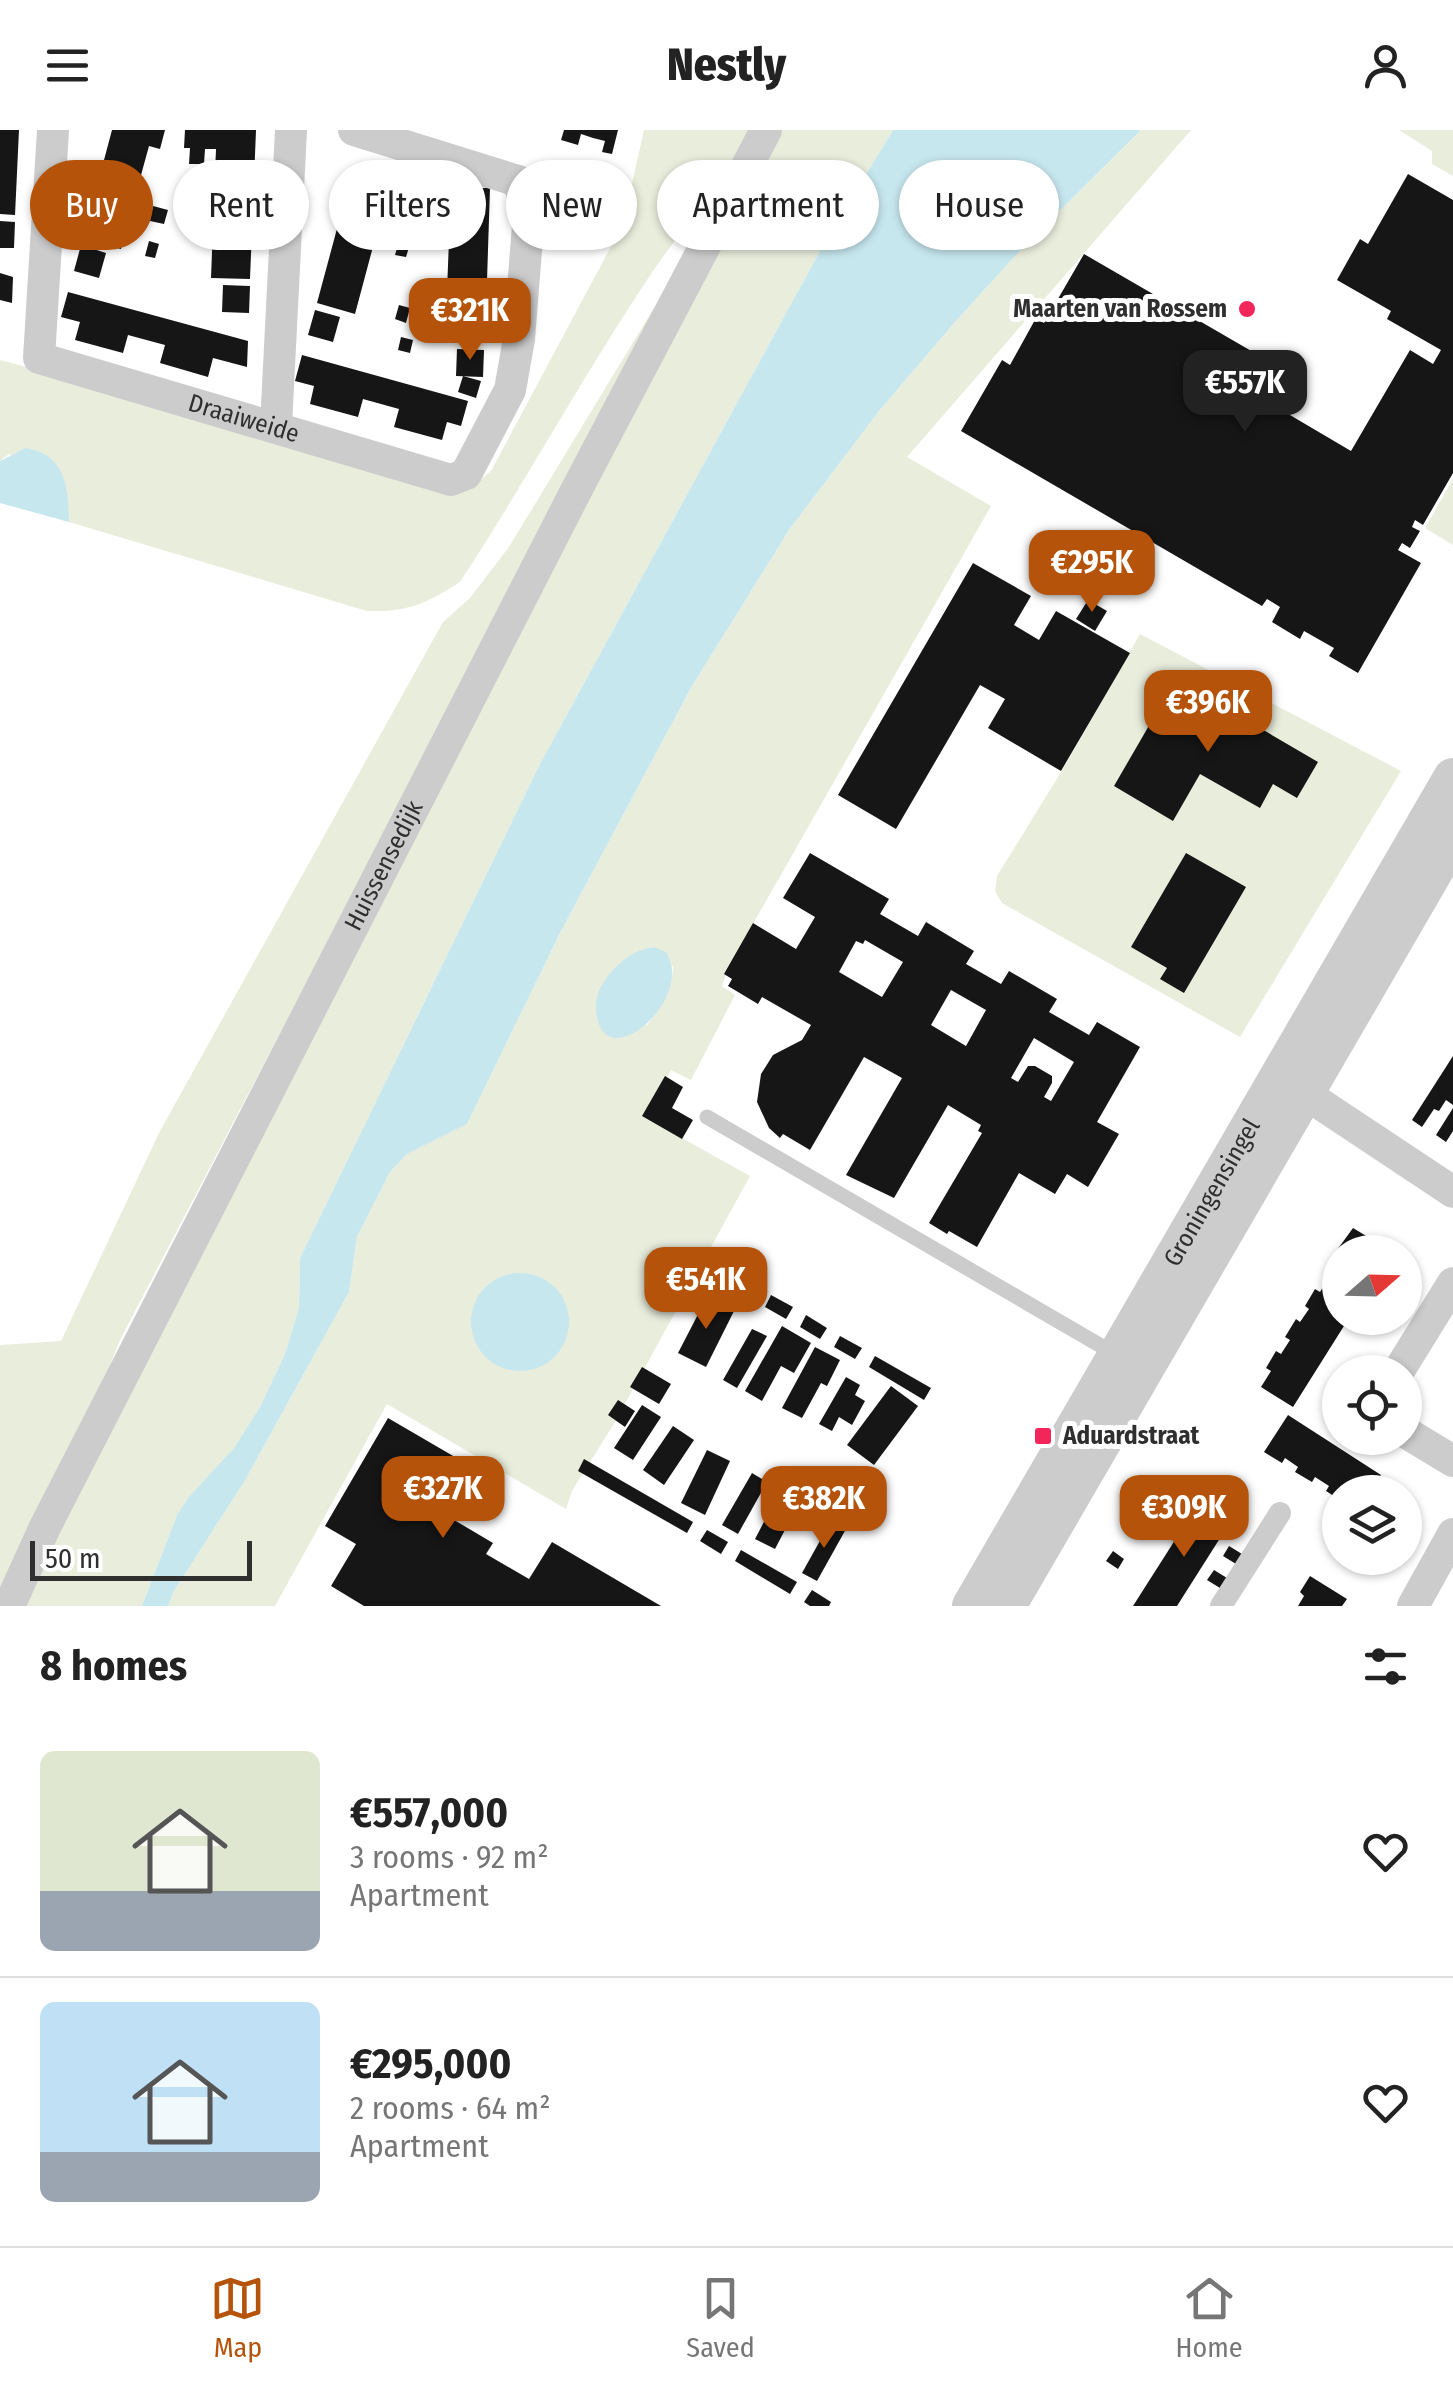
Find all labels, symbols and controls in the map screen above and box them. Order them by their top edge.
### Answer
icon: menu [40,38,95,93]
text: Nestly [667,38,786,92]
icon: person [1358,38,1413,93]
chip: Buy [30,160,153,250]
chip: Rent [173,160,309,250]
chip: Filters [329,160,486,250]
chip: New [506,160,637,250]
chip: Apartment [657,160,879,250]
chip: House [899,160,1059,250]
pin: €321K [400,278,540,363]
text: €321K [431,291,509,329]
place label: Maarten van Rossem [1013,294,1227,324]
marker: Maarten van Rossem [1236,298,1258,320]
pin: €557K [1175,350,1315,435]
text: €557K [1205,363,1285,401]
street label: Draaiweide [185,388,303,449]
pin: €295K [1022,530,1162,615]
text: €295K [1051,543,1133,581]
pin: €396K [1138,670,1278,755]
text: €396K [1166,683,1250,721]
street label: Huissensedijk [338,795,430,936]
street label: Groningensingel [1158,1113,1267,1272]
north arrow [1322,1235,1422,1335]
map controls [1322,1235,1422,1575]
pin: €541K [636,1247,776,1332]
text: €541K [666,1260,746,1298]
button: locate [1322,1355,1422,1455]
place label: Aduardstraat [1062,1421,1201,1451]
marker: Aduardstraat [1032,1425,1054,1447]
pin: €327K [373,1456,513,1541]
pin: €382K [754,1466,894,1551]
text: €327K [404,1469,482,1507]
pin: €309K [1114,1475,1254,1560]
button: layers [1322,1475,1422,1575]
text: €382K [783,1479,865,1517]
text: €309K [1142,1488,1226,1526]
scale bar [30,1536,252,1580]
text: 50 m [45,1542,101,1575]
icon: filters [1358,1639,1413,1694]
text: 8 homes [40,1641,187,1691]
text: €557,000 [350,1788,508,1838]
icon: home [120,1791,240,1911]
icon: heart [1358,1824,1413,1879]
text: 3 rooms · 92 m² [350,1838,549,1876]
text: Apartment [350,1876,489,1914]
text: €295,000 [350,2039,511,2089]
icon: home [120,2042,240,2162]
icon: heart [1358,2075,1413,2130]
text: 2 rooms · 64 m² [350,2089,551,2127]
text: Apartment [350,2127,489,2165]
tab: Map [210,2271,265,2364]
tab: Saved [686,2271,755,2364]
tab: Home [1176,2271,1243,2364]

